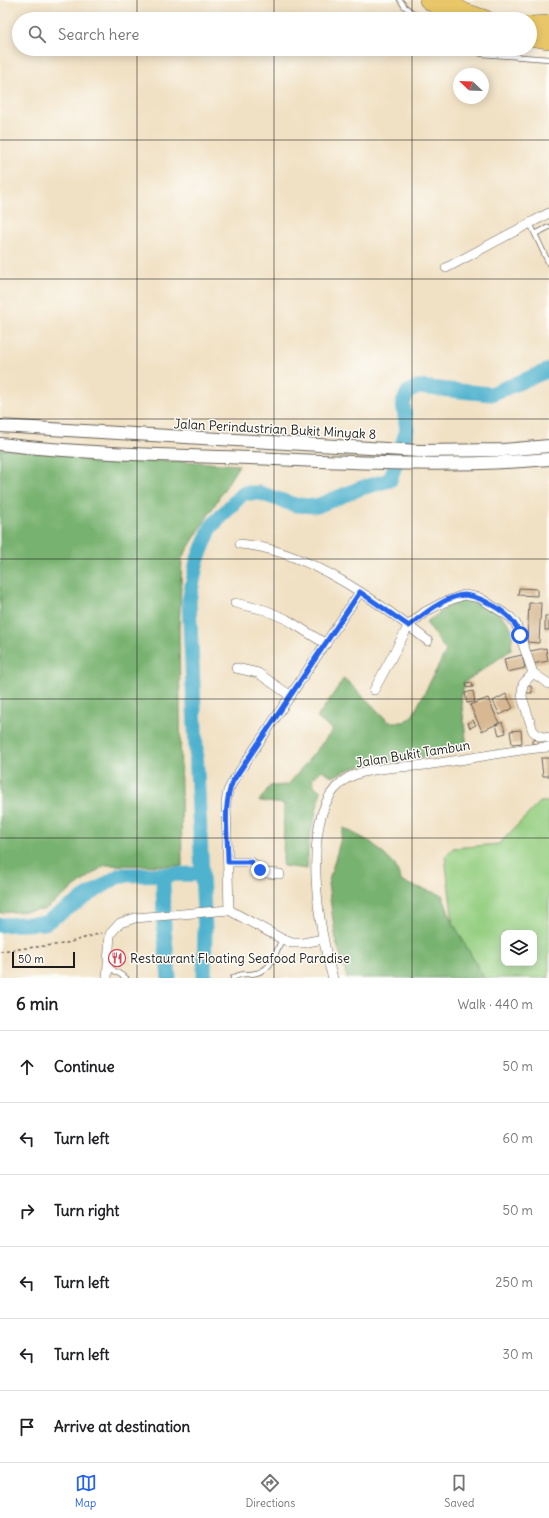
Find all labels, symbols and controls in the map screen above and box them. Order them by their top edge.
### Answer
search box [12,12,537,56]
icon: search [26,23,48,45]
text: Search here [58,25,139,44]
north arrow [453,68,489,104]
street label: Jalan Perindustrian Bukit Minyak 8 [173,415,377,443]
route start [511,626,529,644]
street label: Jalan Bukit Tambun [355,737,472,771]
route end [251,861,269,879]
map controls [501,930,537,966]
button: layers [501,930,537,966]
restaurant icon: Restaurant Floating Seafood Paradise [107,948,127,968]
scale bar [12,950,75,969]
place label: Restaurant Floating Seafood Paradise [130,950,350,967]
text: 50 m [18,952,44,966]
text: 6 min [16,993,58,1015]
text: Walk · 440 m [457,996,533,1013]
icon: ahead [16,1056,38,1078]
text: Continue [54,1057,115,1076]
text: 50 m [502,1058,533,1075]
icon: left [16,1128,38,1150]
text: Turn left [54,1129,109,1148]
text: 60 m [502,1130,533,1147]
icon: right [16,1200,38,1222]
text: Turn right [54,1201,119,1220]
text: 50 m [502,1202,533,1219]
icon: left [16,1272,38,1294]
text: Turn left [54,1273,109,1292]
text: 250 m [495,1274,533,1291]
icon: left [16,1344,38,1366]
text: Turn left [54,1345,109,1364]
text: 30 m [503,1346,533,1363]
icon: arrive [16,1416,38,1438]
text: Arrive at destination [54,1417,190,1436]
tab: Map [75,1472,97,1510]
tab: Directions [246,1472,295,1510]
tab: Saved [444,1472,474,1510]

